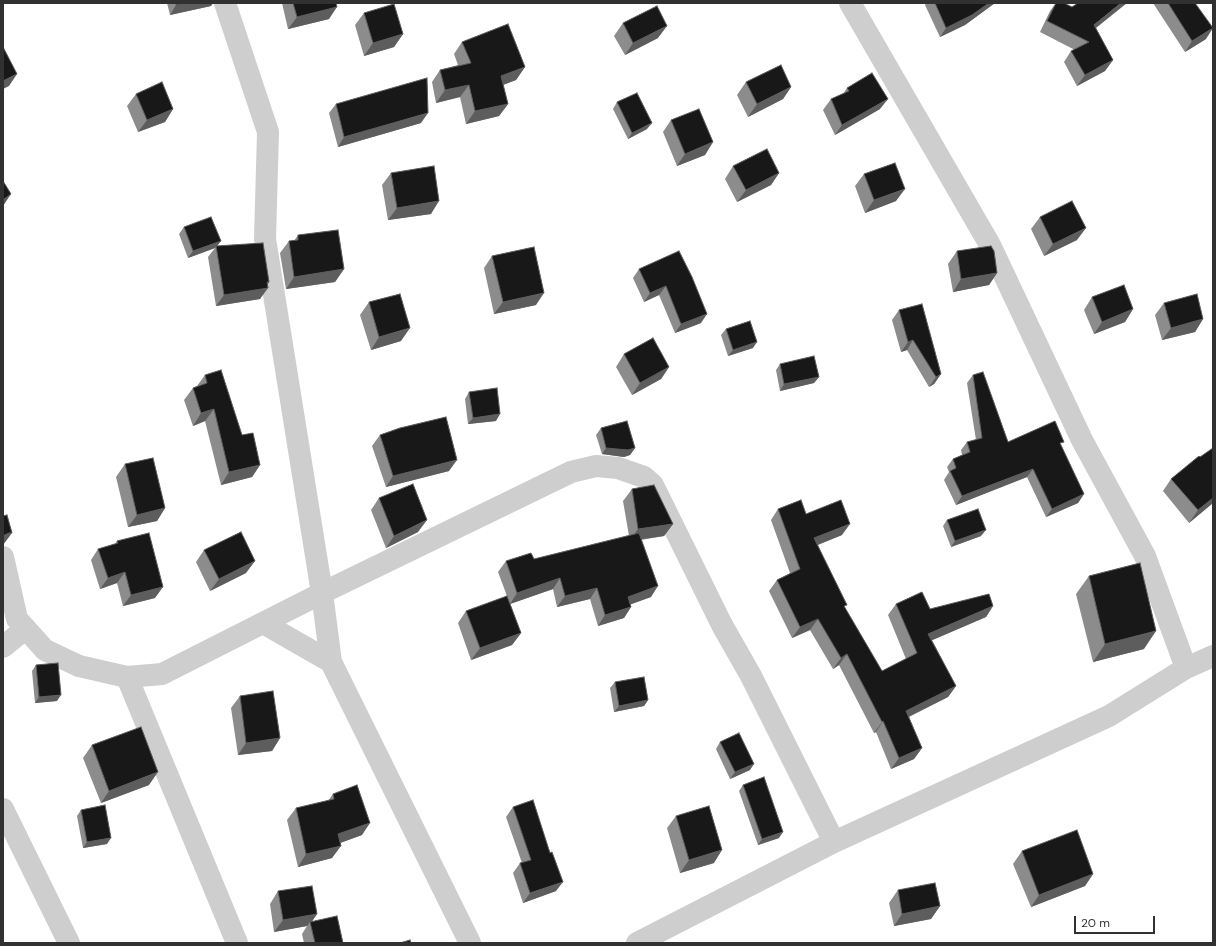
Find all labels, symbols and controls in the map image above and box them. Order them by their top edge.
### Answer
scale bar [1076,908,1157,934]
text: 20 m [1081,915,1110,931]

